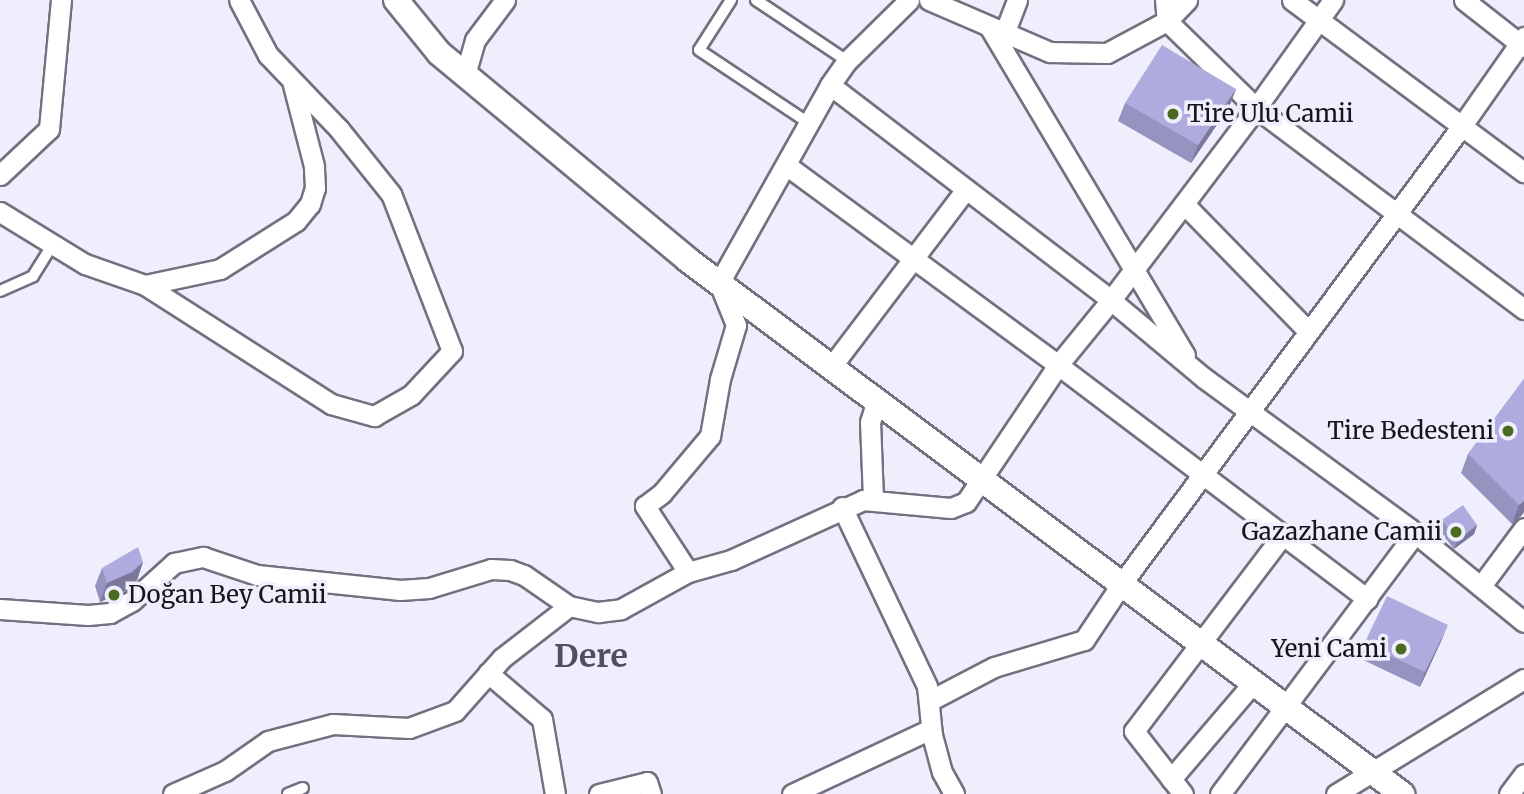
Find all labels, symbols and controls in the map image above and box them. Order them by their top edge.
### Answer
place label: Tire Ulu Camii [1187,100,1354,128]
marker: Tire Ulu Camii [1165,106,1181,122]
place label: Tire Bedesteni [1327,417,1494,445]
marker: Tire Bedesteni [1500,423,1516,439]
place label: Gazazhane Camii [1241,518,1442,546]
marker: Gazazhane Camii [1448,524,1464,540]
place label: Doğan Bey Camii [128,581,327,609]
marker: Doğan Bey Camii [106,587,122,603]
place label: Yeni Cami [1271,635,1387,663]
district label: Dere [554,637,628,675]
marker: Yeni Cami [1393,641,1409,657]

